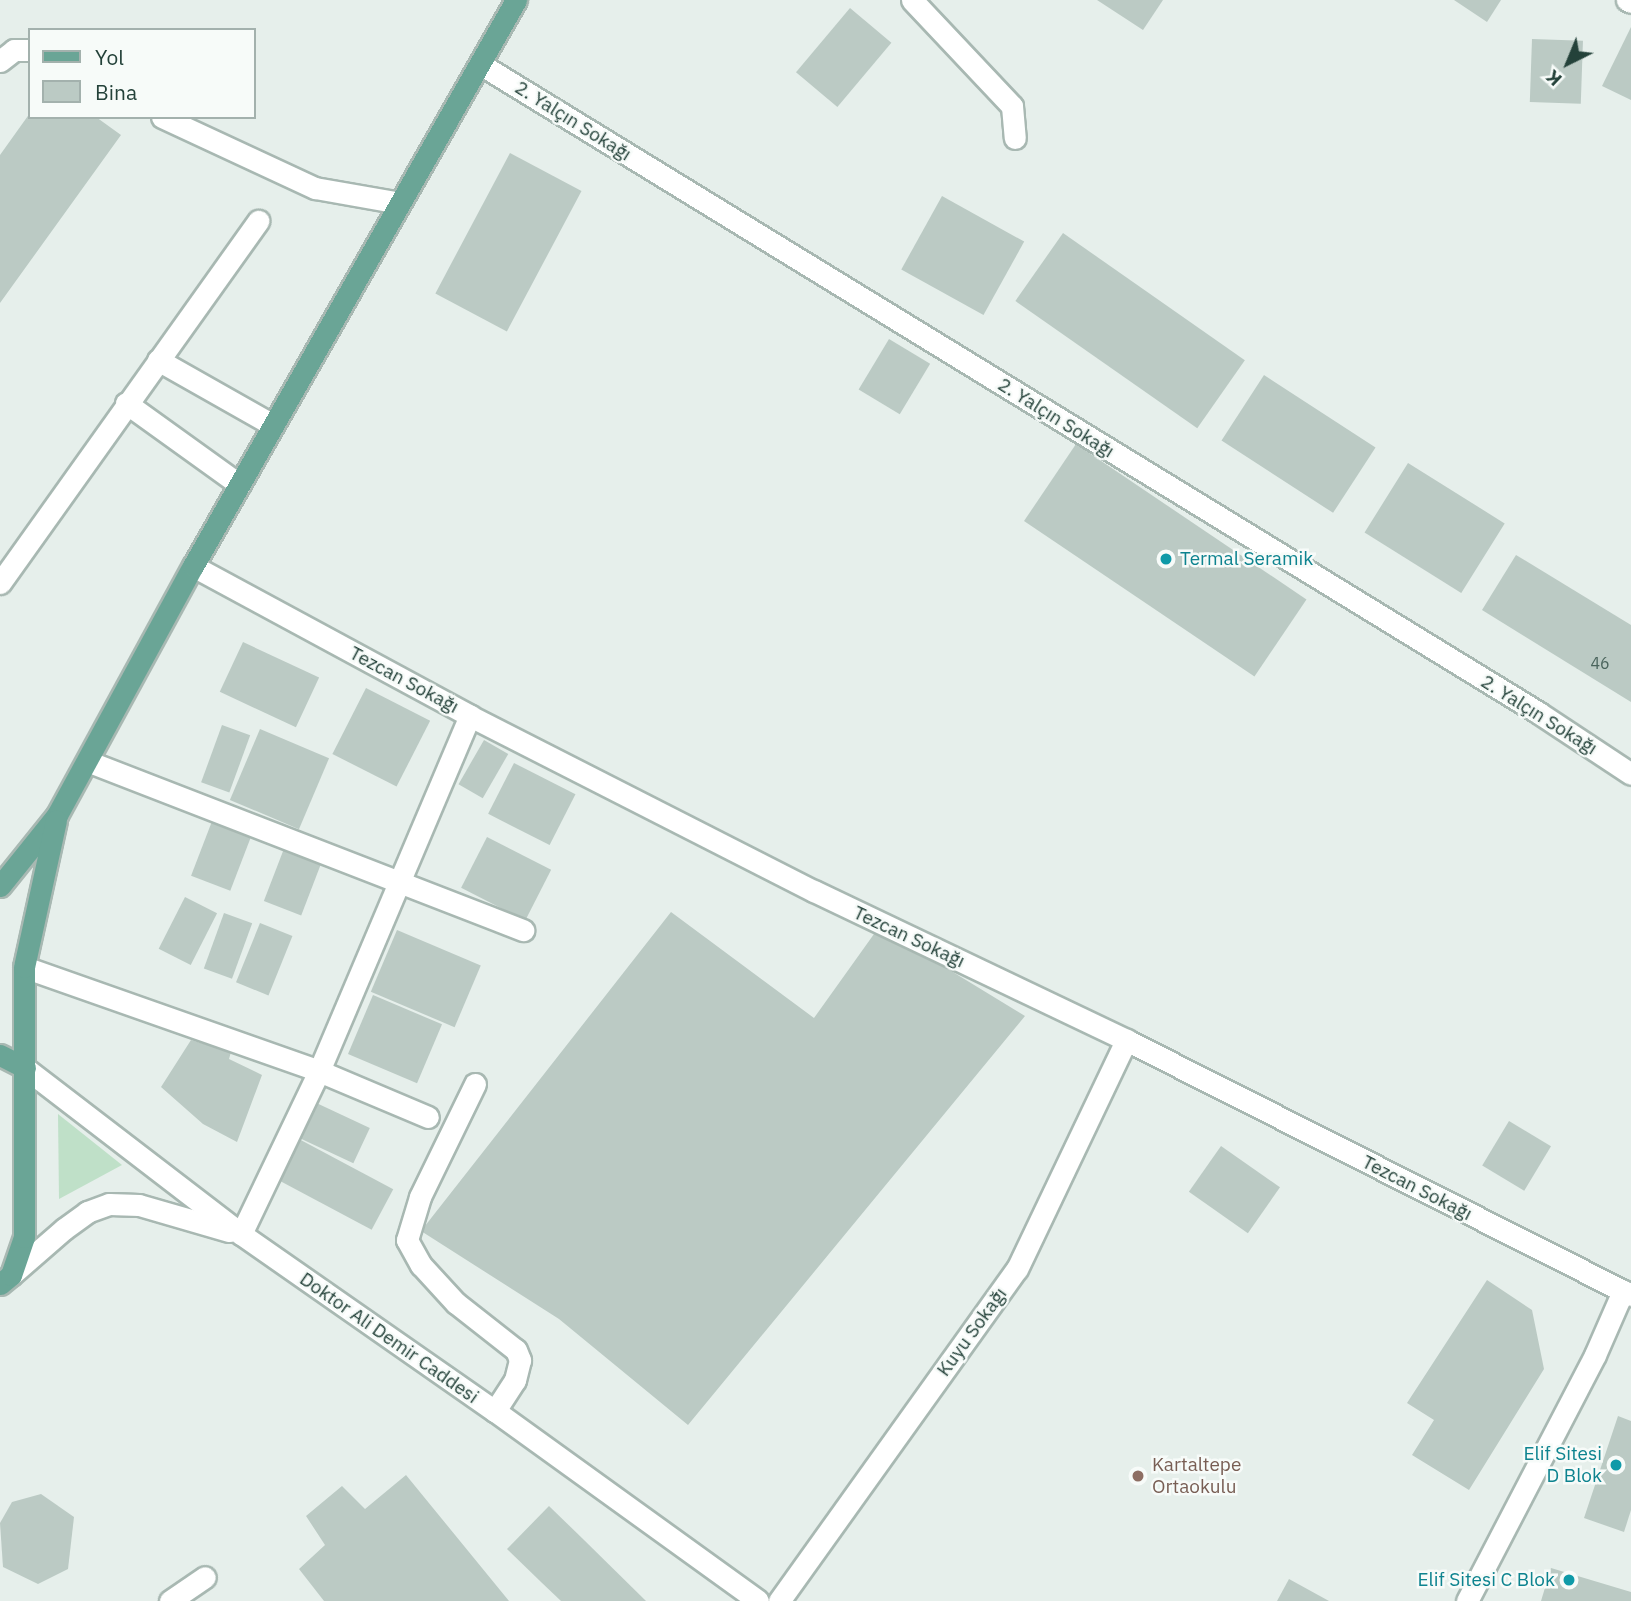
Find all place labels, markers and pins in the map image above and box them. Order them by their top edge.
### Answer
place label: Termal Seramik [1180,548,1313,570]
marker: Termal Seramik [1158,551,1174,567]
place label: Elif Sitesi D Blok [1524,1443,1602,1487]
place label: Kartaltepe Ortaokulu [1152,1454,1241,1498]
marker: Elif Sitesi D Blok [1608,1457,1624,1473]
marker: Kartaltepe Ortaokulu [1130,1468,1146,1484]
place label: Elif Sitesi C Blok [1418,1569,1555,1591]
marker: Elif Sitesi C Blok [1561,1572,1577,1588]

